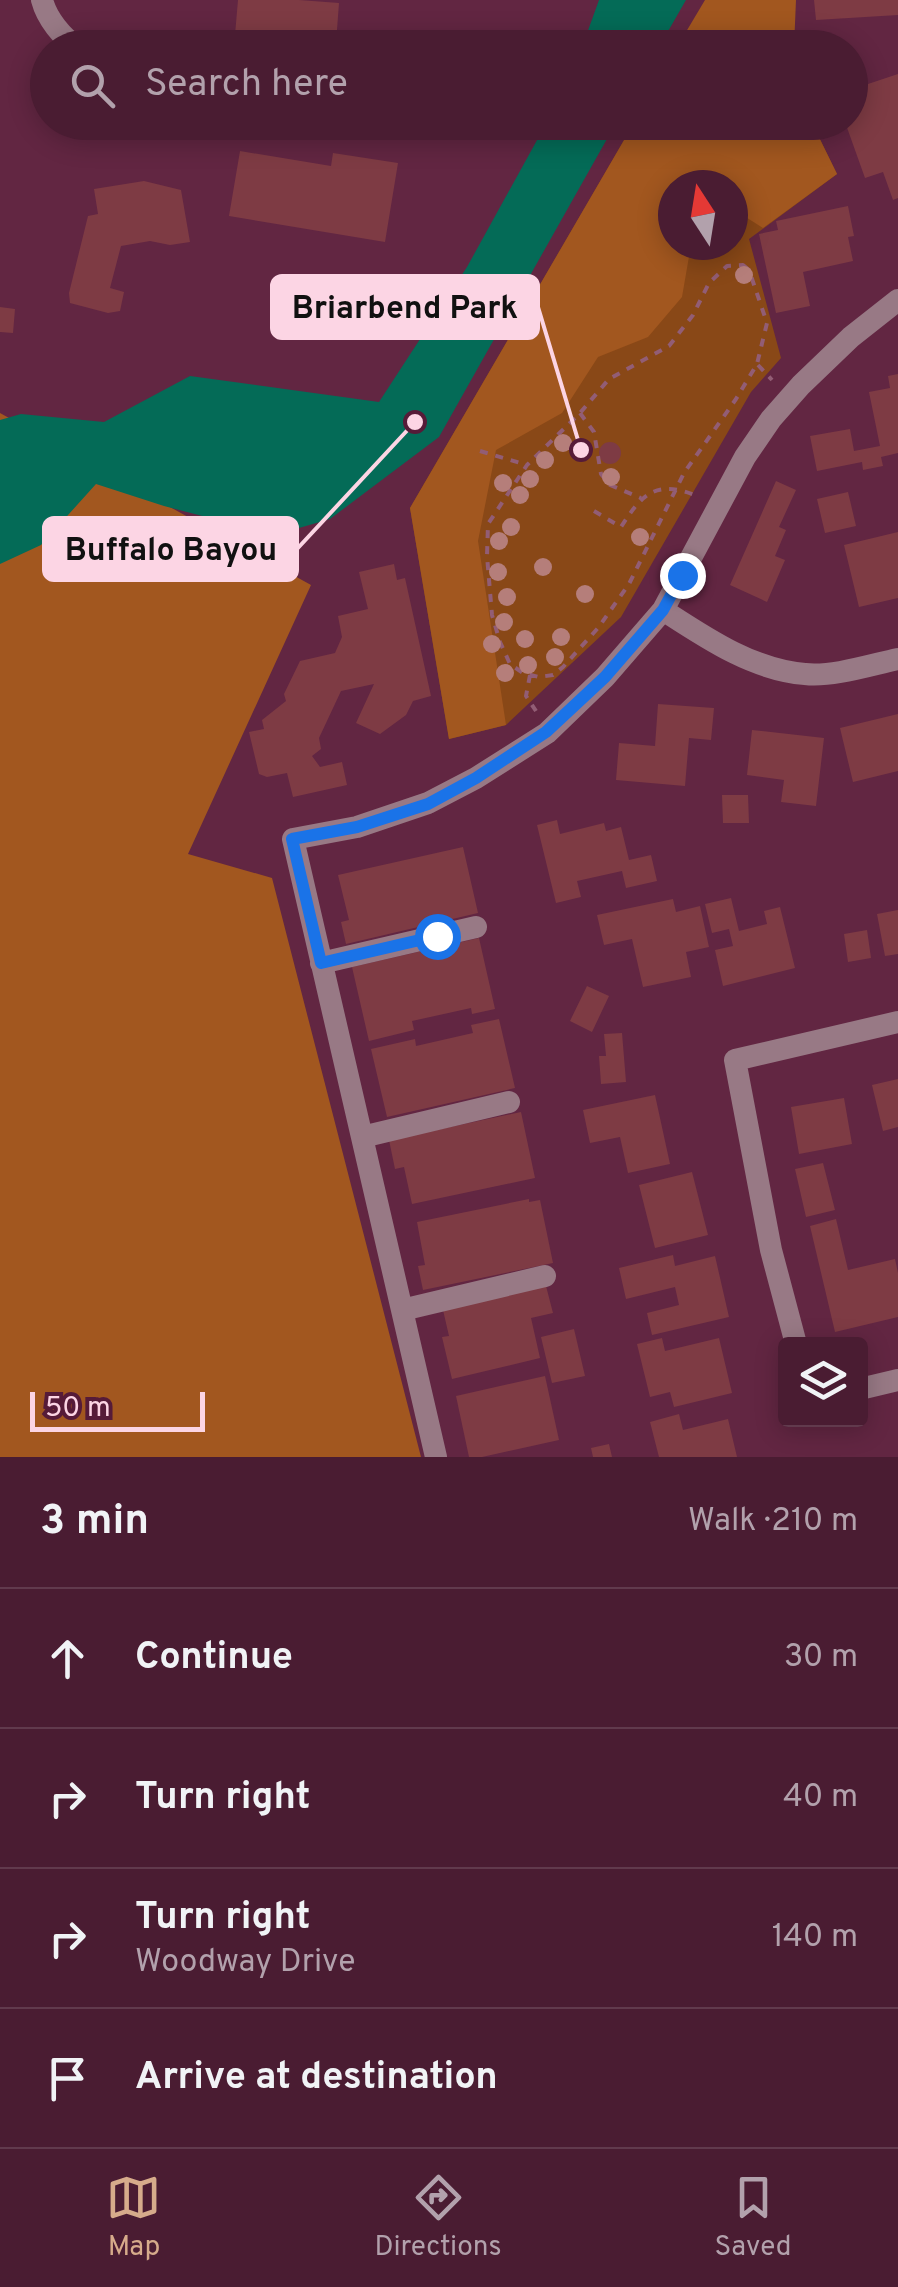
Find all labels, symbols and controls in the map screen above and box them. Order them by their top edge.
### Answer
search box [30,30,868,140]
icon: search [65,58,120,113]
text: Search here [145,61,348,110]
north arrow [658,170,748,260]
callout: Briarbend Park [272,276,538,338]
text: Briarbend Park [292,290,518,330]
callout: Buffalo Bayou [44,518,297,580]
text: Buffalo Bayou [65,532,277,572]
route end [660,553,706,599]
route start [415,914,461,960]
map controls [778,1337,868,1427]
button: layers [778,1337,868,1427]
scale bar [30,1387,205,1432]
text: 50 m [45,1391,111,1427]
text: 3 min [40,1496,149,1549]
text: Walk · 210 m [688,1502,858,1542]
icon: ahead [40,1631,95,1686]
text: Continue [135,1634,293,1683]
text: 30 m [784,1638,858,1678]
icon: right [40,1771,95,1826]
text: Turn right [135,1774,310,1823]
text: 40 m [783,1778,858,1818]
text: Turn right [135,1894,310,1943]
icon: right [40,1911,95,1966]
text: 140 m [772,1918,858,1958]
text: Woodway Drive [135,1943,356,1983]
icon: arrive [40,2051,95,2106]
text: Arrive at destination [135,2054,498,2103]
tab: Map [106,2170,161,2266]
tab: Directions [374,2170,502,2266]
tab: Saved [715,2170,792,2266]

